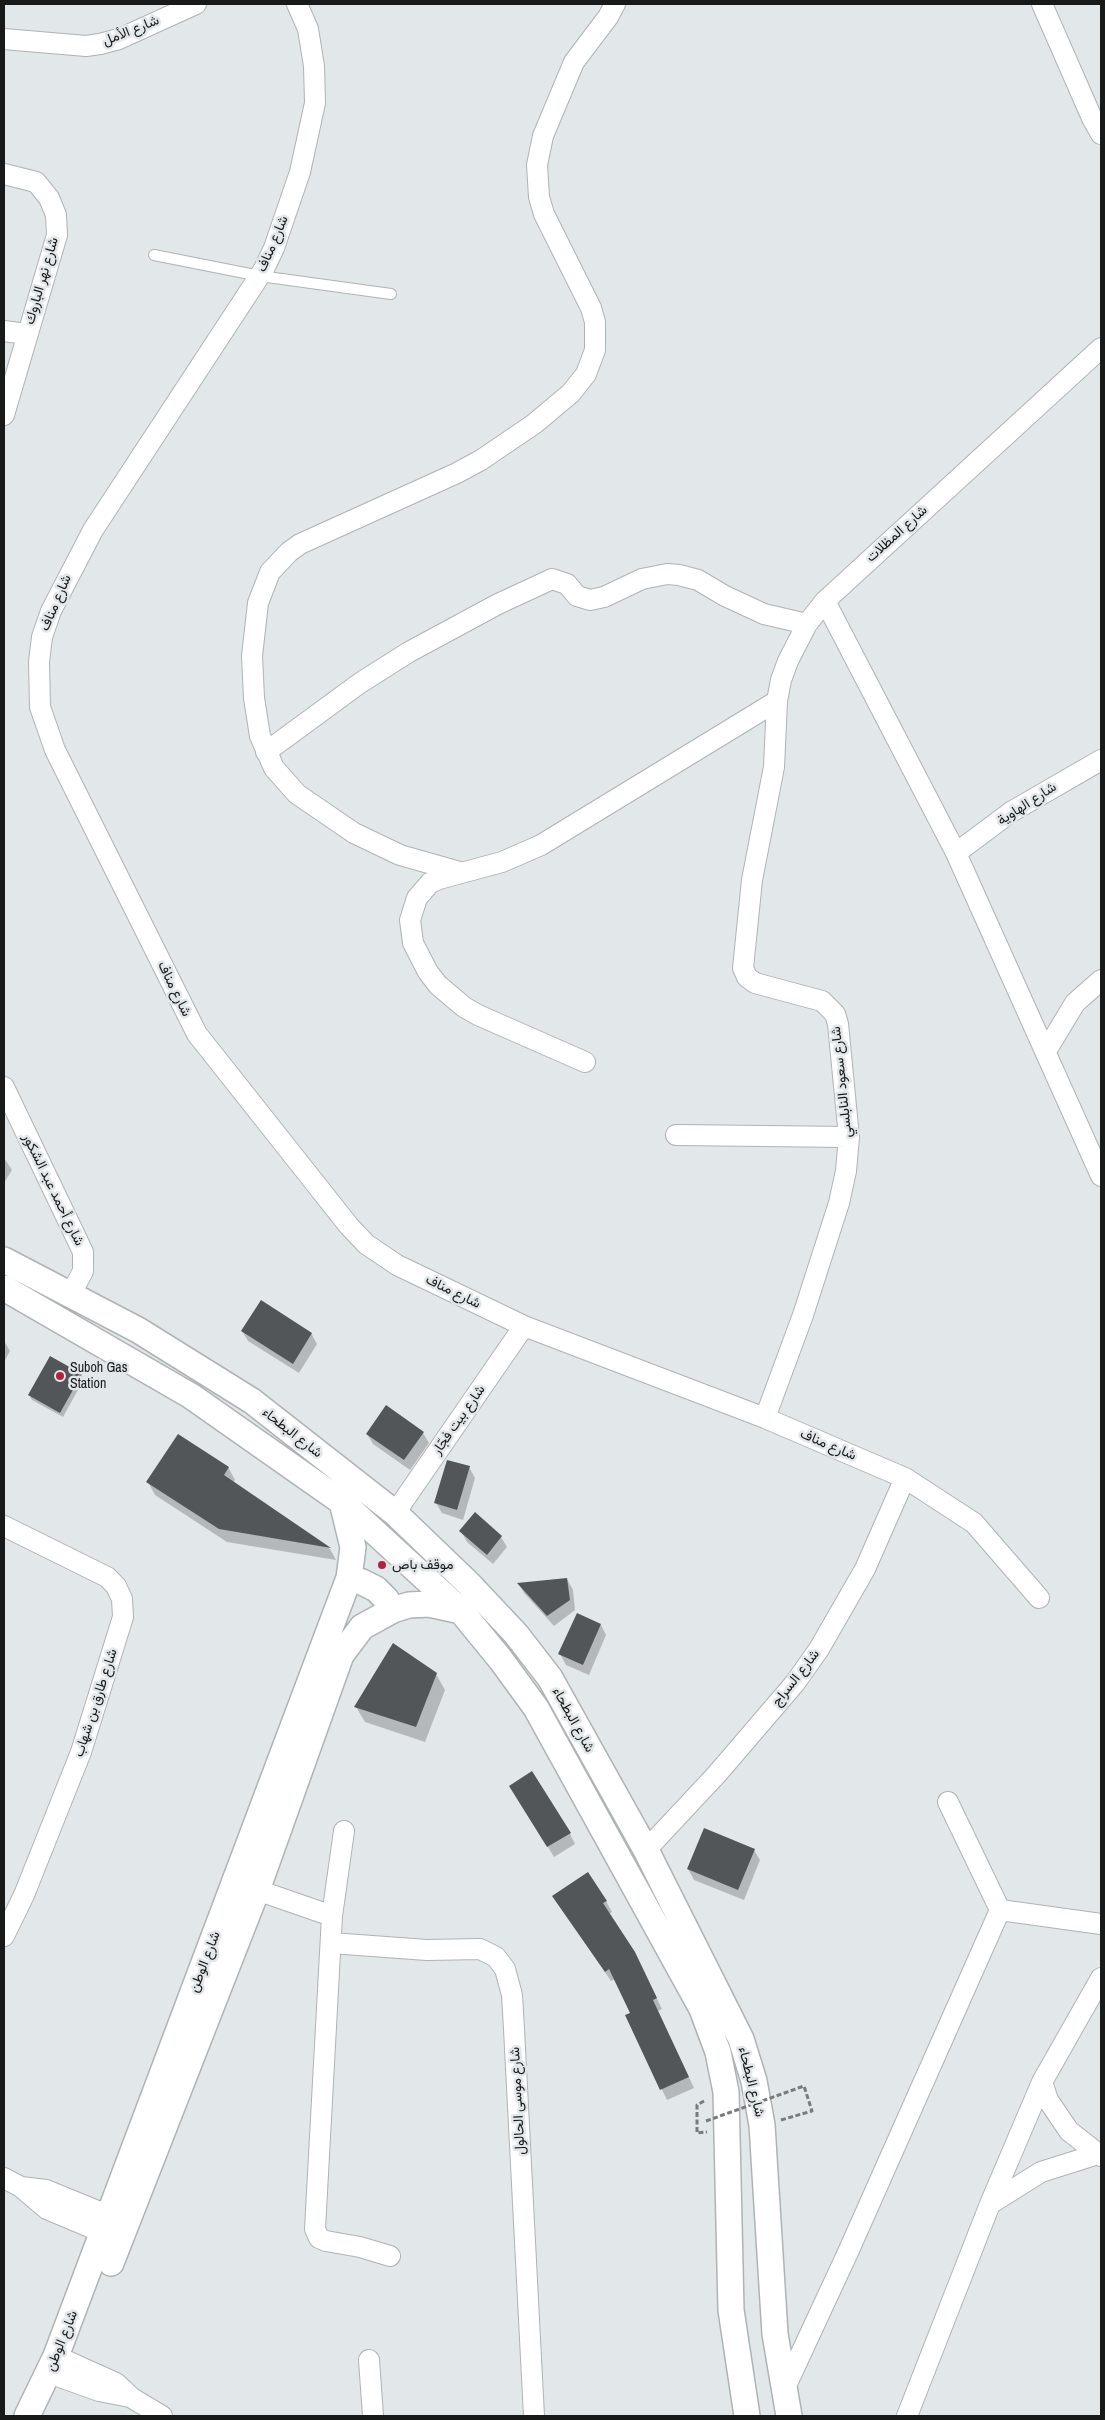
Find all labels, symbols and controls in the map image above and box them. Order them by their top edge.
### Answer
street label: شارع الأمل [100,12,162,50]
street label: شارع مناف [254,213,292,275]
street label: شارع نهر الباروك [22,235,62,327]
street label: شارع المظلات [863,502,931,566]
street label: شارع مناف [37,572,75,634]
street label: شارع الهاوية [994,779,1060,829]
street label: شارع مناف [153,959,195,1019]
street label: شارع سعود النابلسي [828,1026,856,1138]
street label: شارع أحمد عبد الشكور [19,1131,87,1249]
street label: شارع مناف [423,1271,483,1313]
place label: Suboh Gas Station [70,1360,127,1392]
marker: Suboh Gas Station [54,1370,66,1382]
street label: شارع بيت فجّار [429,1382,489,1458]
street label: شارع البطحاء [259,1404,325,1462]
street label: شارع مناف [797,1426,859,1464]
place label: موقف باص [392,1557,454,1573]
marker: موقف باص [376,1559,388,1571]
street label: شارع السراج [769,1646,823,1710]
street label: شارع طارق بن شهاب [71,1647,121,1759]
street label: شارع البطحاء [548,1685,598,1755]
street label: شارع الوطن [186,1929,224,1995]
street label: شارع البطحاء [734,2045,768,2119]
street label: شارع موسى الحالول [507,2047,529,2155]
street label: شارع الوطن [42,2308,82,2374]

